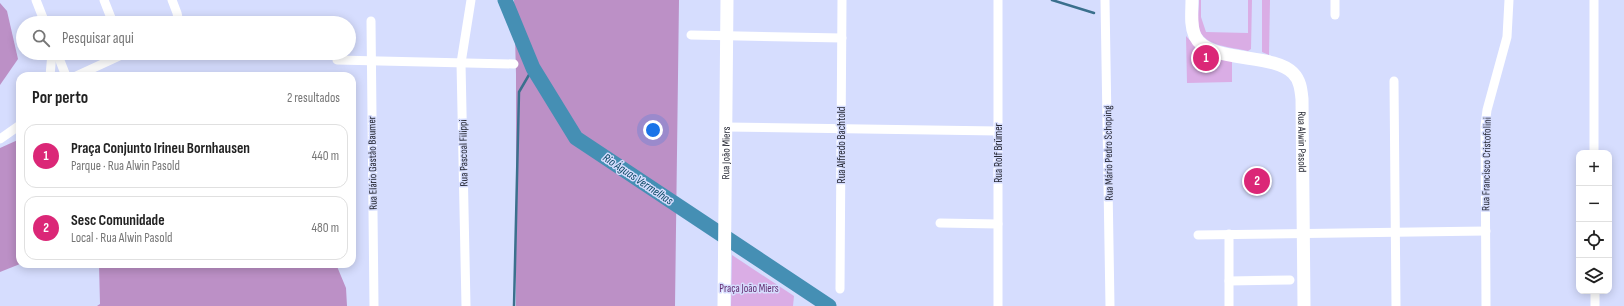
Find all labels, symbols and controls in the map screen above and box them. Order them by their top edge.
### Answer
search box [16,16,356,60]
icon: search [30,27,52,49]
text: Pesquisar aqui [62,29,134,48]
pin: 1 [1193,43,1219,73]
text: Por perto [32,88,88,108]
text: 2 resultados [287,90,340,106]
street label: Rua Mário Pedro Schoping [1101,105,1116,201]
street label: Rua Alfredo Bachtold [835,106,848,183]
street label: Rua Alwin Pasold [1295,111,1309,173]
street label: Rua Elário Gastão Baumer [365,116,380,210]
street label: Rua Francisco Cristofolini [1479,117,1494,211]
street label: Rua Pascoal Filippi [456,119,471,187]
your location [643,120,663,140]
street label: Rua Rolf Brümer [992,123,1005,183]
street label: Rua João Miers [719,126,733,180]
text: Praça Conjunto Irineu Bornhausen [71,139,250,158]
text: 1 [43,148,49,164]
text: 440 m [312,148,339,164]
water label: Rio Águas Vermelhas [600,150,676,209]
map controls [1576,150,1612,294]
button: + [1576,150,1612,186]
text: Parque · Rua Alwin Pasold [71,158,180,174]
pin: 2 [1244,166,1270,196]
button: − [1576,186,1612,222]
text: Sesc Comunidade [71,211,165,230]
text: 2 [43,220,49,236]
text: 480 m [312,220,339,236]
button: locate [1576,222,1612,258]
text: Local · Rua Alwin Pasold [71,230,172,246]
button: layers [1576,258,1612,294]
park label: Praça João Miers [719,282,779,295]

